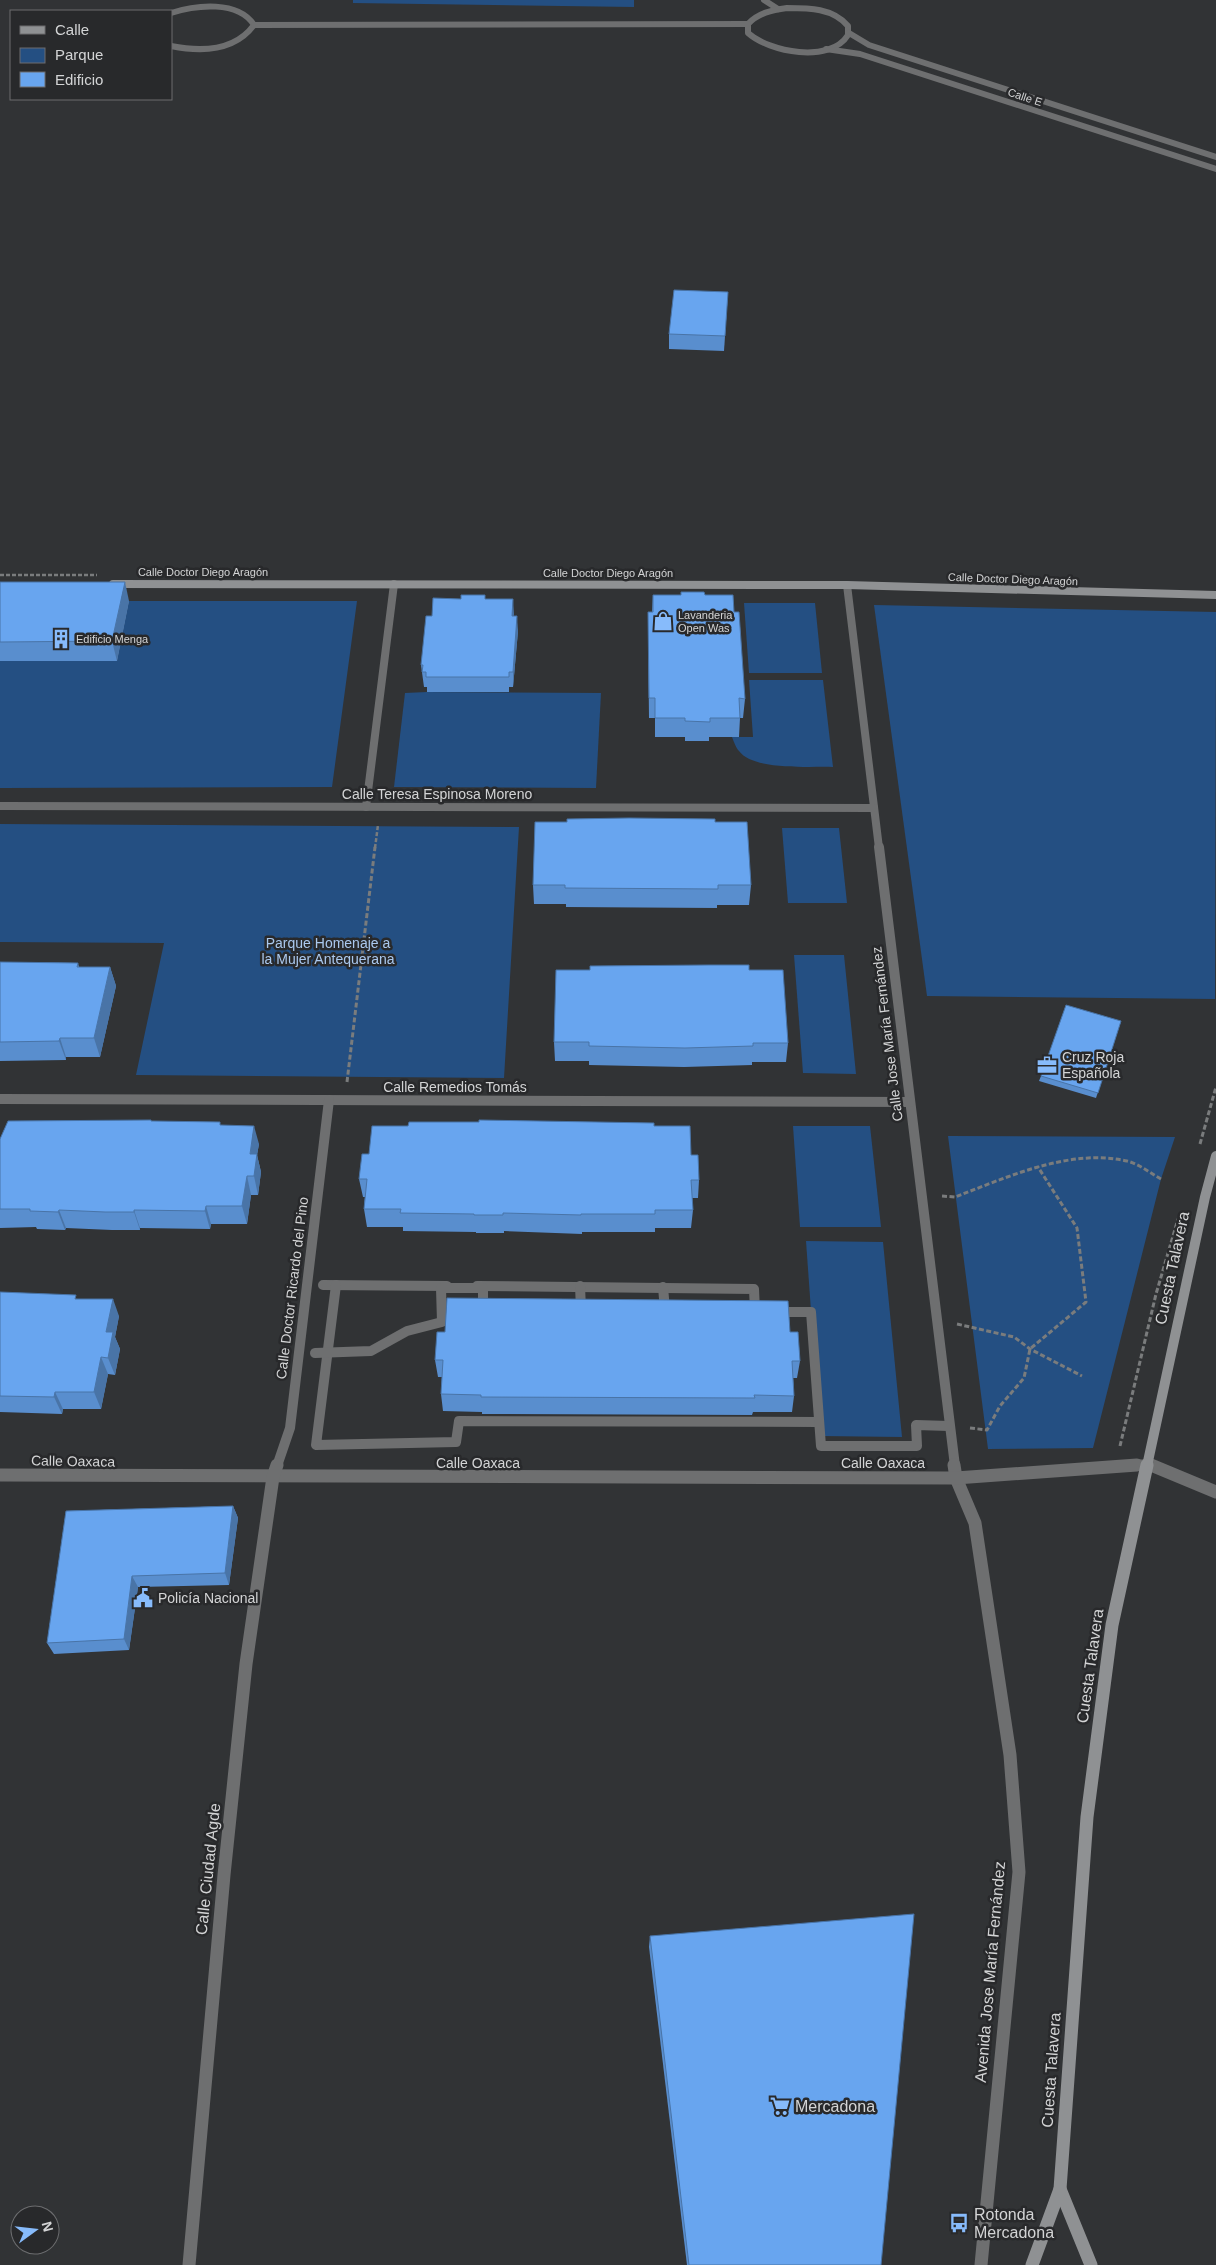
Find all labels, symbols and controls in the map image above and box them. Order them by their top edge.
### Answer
legend [10,10,172,100]
text: Calle [55,21,89,38]
text: Parque [55,46,103,63]
text: Edificio [55,71,103,88]
street label: Calle E [1006,86,1044,108]
street label: Calle Doctor Diego Aragón [138,566,268,578]
street label: Calle Doctor Diego Aragón [543,567,673,579]
street label: Calle Doctor Diego Aragón [948,571,1078,587]
place label: Lavanderia Open Was [678,609,733,634]
shop icon: Lavanderia Open Was [652,610,674,632]
building icon: Edificio Menga [50,628,72,650]
place label: Edificio Menga [76,633,149,645]
street label: Calle Teresa Espinosa Moreno [342,786,532,802]
park label: Parque Homenaje a la Mujer Antequerana [261,935,395,967]
street label: Calle Jose María Fernández [868,946,906,1122]
place label: Cruz Roja Española [1062,1049,1124,1081]
office icon: Cruz Roja Española [1036,1054,1058,1076]
street label: Calle Remedios Tomás [383,1079,527,1095]
street label: Calle Doctor Ricardo del Pino [273,1196,311,1380]
street label: Cuesta Talavera [1152,1210,1192,1326]
street label: Calle Oaxaca [31,1452,115,1470]
street label: Calle Oaxaca [436,1455,520,1471]
street label: Calle Oaxaca [841,1455,925,1471]
public building icon: Policía Nacional [132,1587,154,1609]
place label: Policía Nacional [158,1590,258,1606]
street label: Cuesta Talavera [1074,1608,1106,1724]
street label: Calle Ciudad Agde [193,1802,223,1936]
street label: Avenida Jose María Fernández [972,1861,1008,2083]
street label: Cuesta Talavera [1038,2012,1064,2128]
supermarket icon: Mercadona [769,2095,791,2117]
place label: Mercadona [795,2098,875,2115]
north arrow [10,2205,60,2255]
place label: Rotonda Mercadona [974,2206,1054,2241]
bus stop icon: Rotonda Mercadona [948,2212,970,2234]
text: N [39,2220,57,2234]

